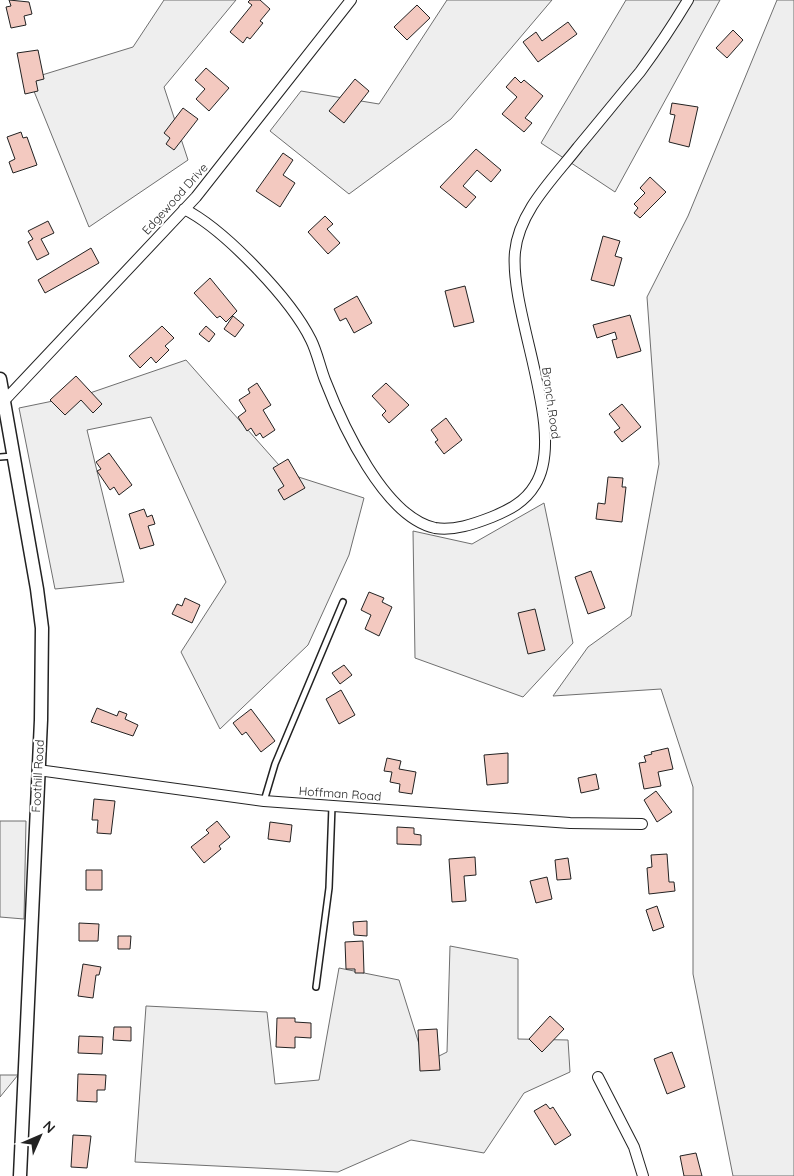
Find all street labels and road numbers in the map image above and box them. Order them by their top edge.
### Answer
street label: Edgewood Drive [139,160,211,238]
street label: Branch Road [539,366,564,440]
street label: Foothill Road [28,739,47,813]
street label: Hoffman Road [298,783,382,804]

